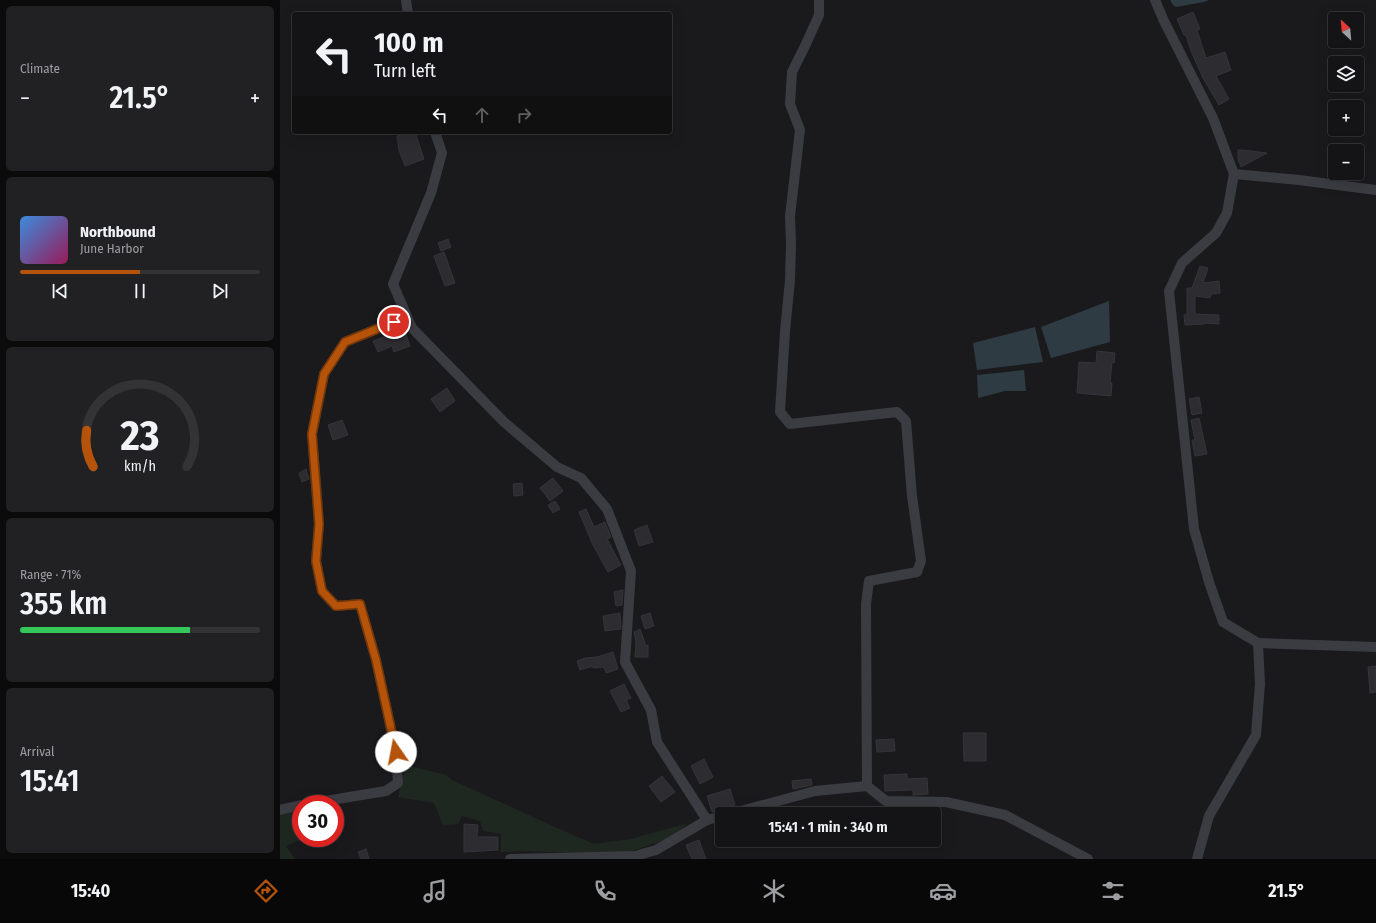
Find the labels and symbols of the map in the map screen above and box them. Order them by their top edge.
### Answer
north arrow [1328,12,1364,48]
pin [377,305,411,339]
position arrow [375,731,417,773]
speed limit sign: 30 [292,795,344,847]

